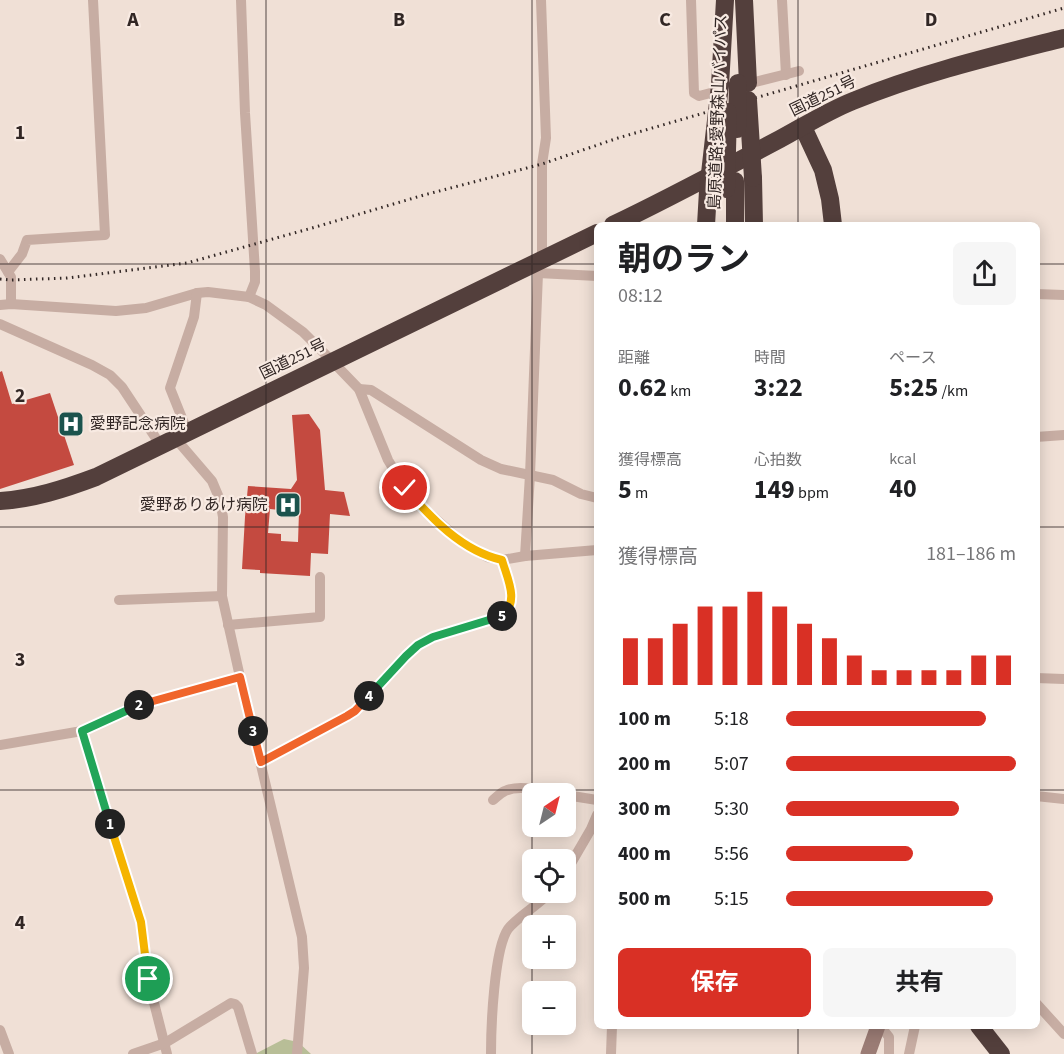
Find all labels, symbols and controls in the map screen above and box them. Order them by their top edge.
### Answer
text: A [126,6,139,34]
text: B [393,6,405,34]
text: C [659,6,671,34]
text: D [925,6,937,34]
street label: 島原道路;愛野森山バイパス [704,14,732,210]
street label: 国道251号 [786,70,860,122]
text: 1 [15,119,25,147]
text: 朝のラン [618,236,750,283]
button: share [953,242,1016,305]
text: 08:12 [618,282,663,310]
street label: 国道251号 [256,333,330,385]
text: 距離 [618,347,650,369]
text: 時間 [754,347,786,369]
text: ペース [889,347,937,369]
text: 0.62 [618,369,667,406]
text: 3:22 [754,369,803,406]
text: 5:25 [889,369,938,406]
text: km [667,380,691,402]
text: /km [938,380,968,402]
text: 2 [15,382,25,410]
hospital icon: 愛野記念病院 [56,409,86,439]
place label: 愛野記念病院 [90,413,186,435]
text: kcal [889,448,916,470]
text: 獲得標高 [618,449,682,471]
text: 心拍数 [754,449,802,471]
pin [379,462,430,513]
text: 40 [889,470,917,507]
icon: check [388,471,421,504]
text: 5 [618,471,632,508]
text: 149 [754,471,795,508]
text: m [632,482,648,504]
text: bpm [795,482,829,504]
hospital icon: 愛野ありあけ病院 [273,490,303,520]
place label: 愛野ありあけ病院 [140,494,268,516]
text: 181–186 m [926,540,1016,568]
text: 獲得標高 [618,543,698,571]
pin: 5 [487,601,517,631]
text: 5 [498,605,506,627]
text: 3 [15,646,25,674]
pin: 4 [354,681,384,711]
text: 4 [365,685,373,707]
pin: 2 [124,690,154,720]
text: 2 [135,694,143,716]
text: 100 m [618,705,671,733]
text: 5:18 [714,705,749,733]
pin: 3 [238,716,268,746]
text: 3 [249,720,257,742]
text: 200 m [618,750,671,778]
text: 5:07 [714,750,749,778]
north arrow [522,783,576,837]
map controls [522,783,576,1035]
text: 300 m [618,795,671,823]
text: 5:30 [714,795,749,823]
pin: 1 [95,809,125,839]
text: 1 [106,813,114,835]
text: 400 m [618,840,671,868]
text: 5:56 [714,840,749,868]
button: locate [522,849,576,903]
text: 500 m [618,885,671,913]
text: 5:15 [714,885,749,913]
text: 4 [15,909,26,937]
button: + [522,915,576,969]
button: 保存 [618,948,811,1017]
button: 共有 [823,948,1016,1017]
pin [122,953,173,1004]
icon: arrive [131,962,164,995]
button: − [522,981,576,1035]

